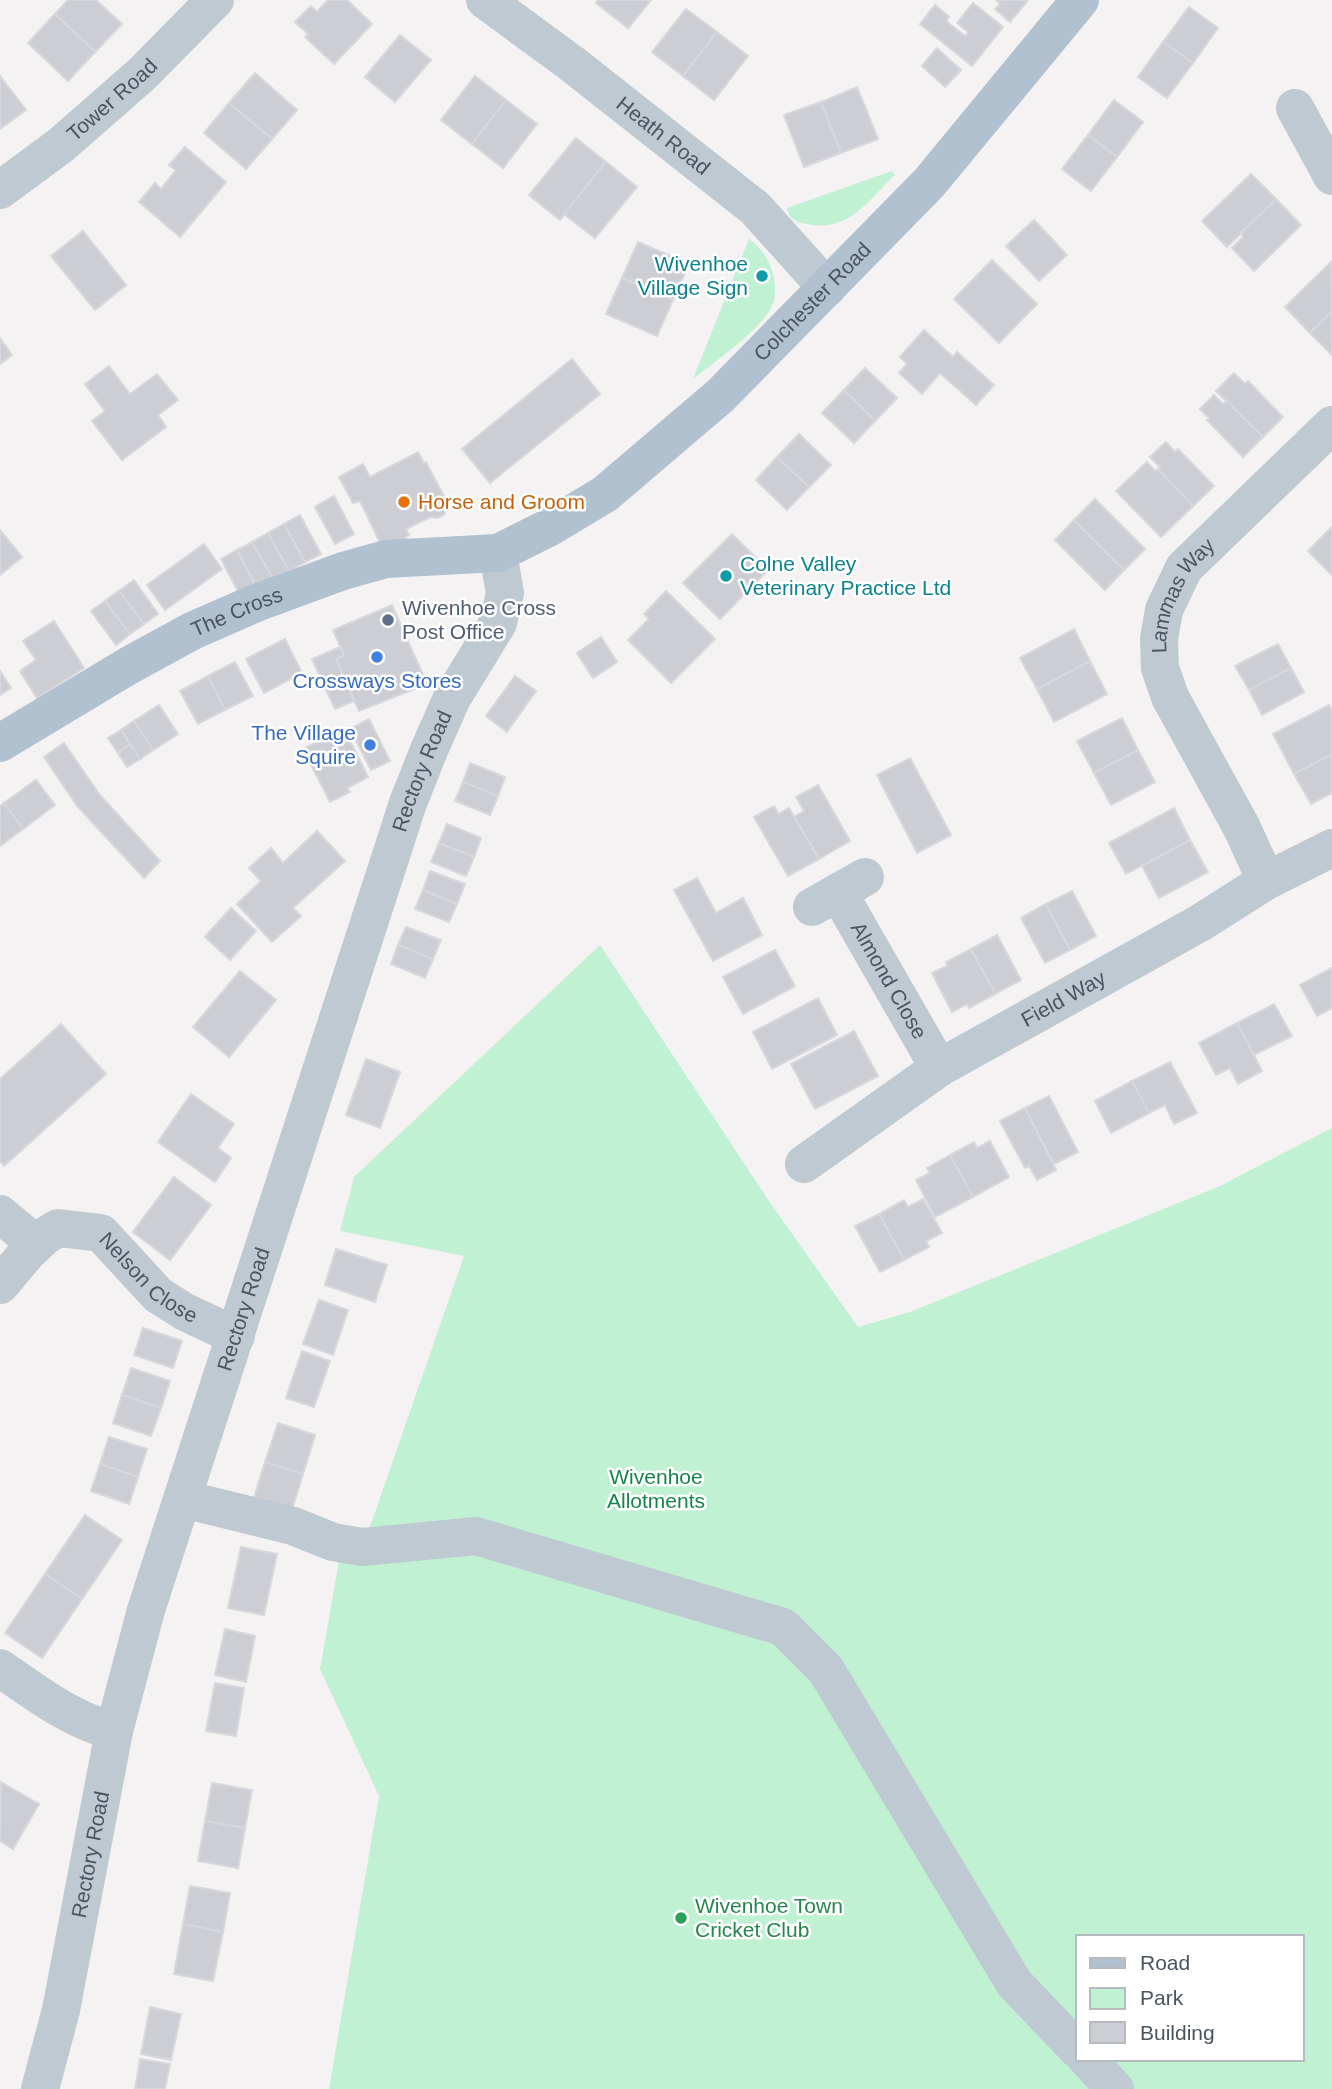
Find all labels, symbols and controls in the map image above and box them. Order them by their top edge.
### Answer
street label: Tower Road [62,54,161,145]
street label: Heath Road [612,92,715,179]
street label: Colchester Road [749,238,875,365]
place label: Wivenhoe Village Sign [637,252,748,299]
marker: Wivenhoe Village Sign [754,268,770,284]
place label: Horse and Groom [418,490,585,513]
marker: Horse and Groom [396,494,412,510]
street label: Lammas Way [1147,533,1219,654]
place label: Colne Valley Veterinary Practice Ltd [740,552,951,599]
marker: Colne Valley Veterinary Practice Ltd [718,568,734,584]
street label: The Cross [187,582,285,641]
place label: Wivenhoe Cross Post Office [402,596,556,643]
marker: Wivenhoe Cross Post Office [380,612,396,628]
marker: Crossways Stores [369,649,385,665]
place label: Crossways Stores [292,669,462,692]
street label: Rectory Road [387,707,456,835]
place label: The Village Squire [251,721,356,768]
marker: The Village Squire [362,737,378,753]
street label: Almond Close [847,918,932,1043]
street label: Field Way [1017,966,1110,1031]
street label: Nelson Close [95,1227,201,1327]
street label: Rectory Road [212,1245,274,1374]
park label: Wivenhoe Allotments [607,1465,705,1512]
street label: Rectory Road [67,1789,113,1920]
place label: Wivenhoe Town Cricket Club [695,1894,843,1941]
marker: Wivenhoe Town Cricket Club [673,1910,689,1926]
legend [1076,1935,1304,2061]
text: Road [1140,1951,1190,1974]
text: Park [1140,1986,1184,2009]
text: Building [1140,2021,1215,2044]

